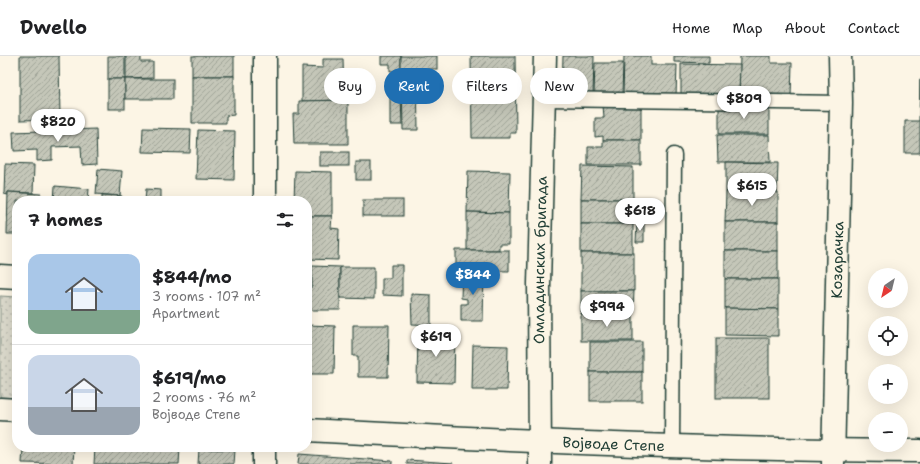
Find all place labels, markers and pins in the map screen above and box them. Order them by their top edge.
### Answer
pin: $809 [720,86,768,120]
pin: $820 [34,109,82,143]
pin: $615 [728,173,776,207]
pin: $618 [616,198,664,232]
pin: $844 [449,262,497,296]
pin: $994 [583,294,631,328]
pin: $619 [412,324,460,358]

